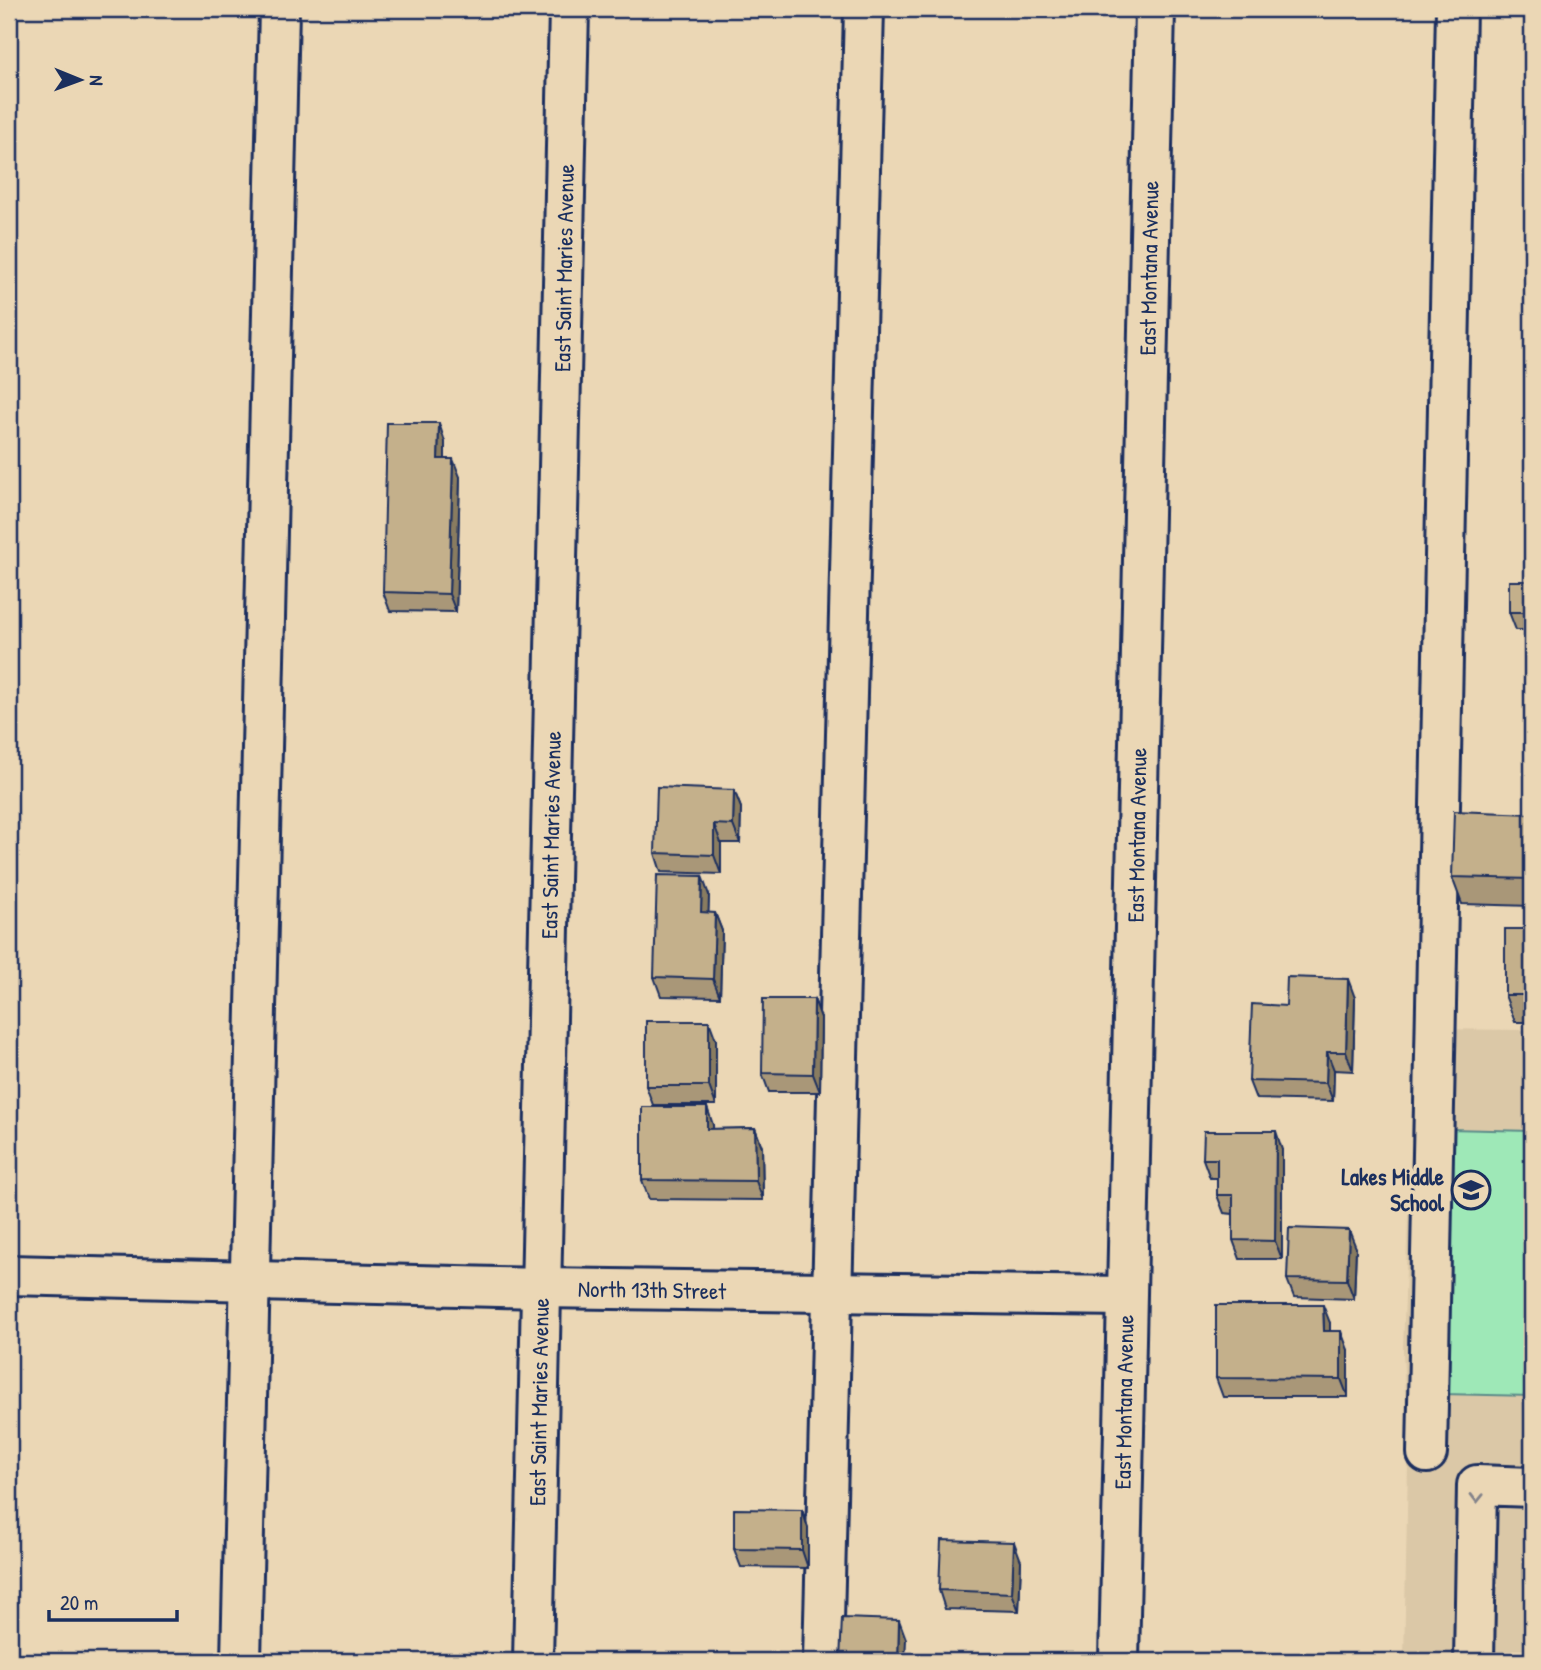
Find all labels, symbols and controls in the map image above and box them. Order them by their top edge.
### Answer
north arrow [46,46,116,116]
text: N [84,75,110,86]
street label: East Saint Maries Avenue [546,164,581,372]
street label: East Montana Avenue [1131,180,1166,356]
street label: East Saint Maries Avenue [533,731,568,939]
street label: East Montana Avenue [1119,747,1154,923]
place label: Lakes Middle School [1342,1161,1445,1218]
school or university icon: Lakes Middle School [1450,1169,1492,1211]
street label: North 13th Street [578,1273,727,1306]
street label: East Saint Maries Avenue [521,1298,556,1506]
street label: East Montana Avenue [1106,1314,1141,1490]
one-way arrow [1469,1494,1485,1504]
scale bar [49,1579,177,1623]
text: 20 m [60,1588,98,1617]

